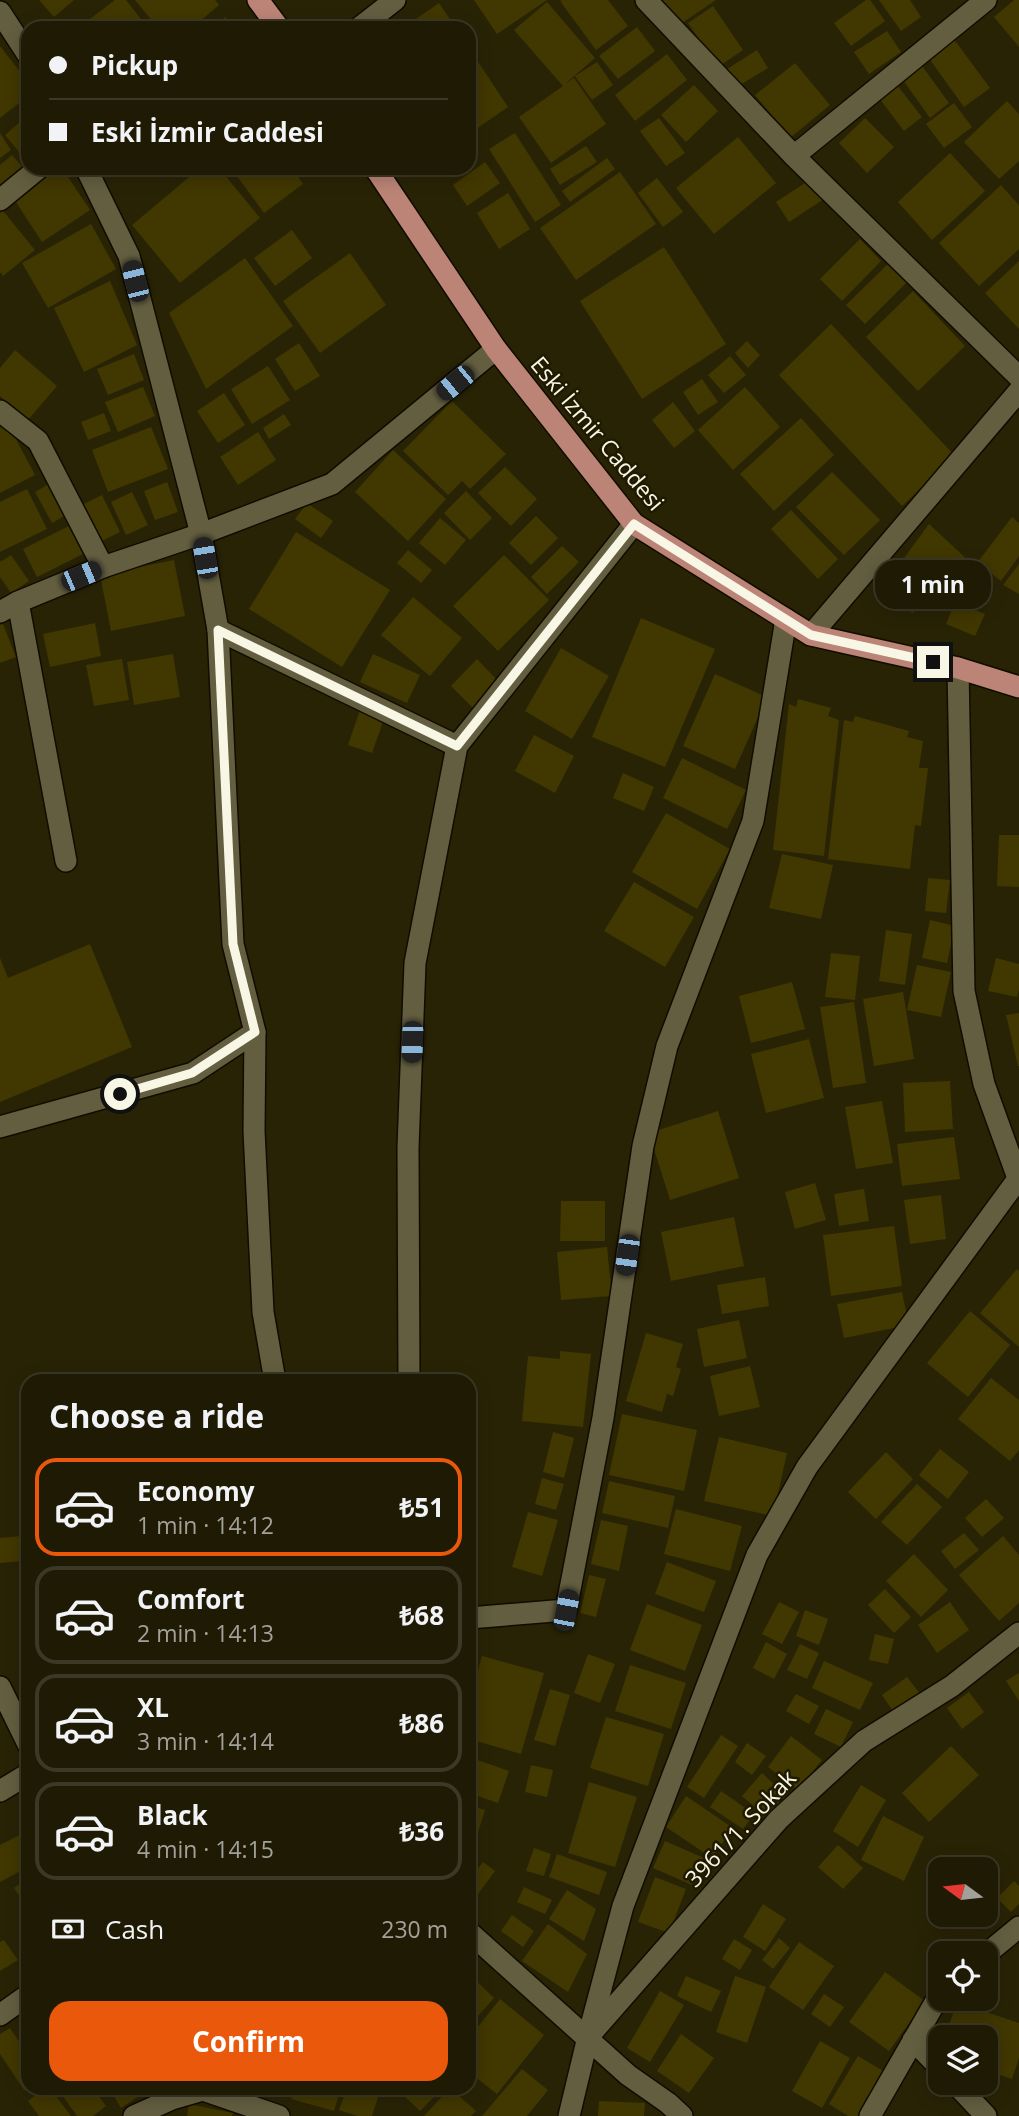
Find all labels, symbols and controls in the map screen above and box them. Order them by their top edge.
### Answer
text: Pickup [91,47,178,83]
text: Eski İzmir Caddesi [91,114,324,150]
car [120,258,151,304]
street label: Eski İzmir Caddesi [524,349,672,517]
car [433,362,478,404]
car [192,535,219,581]
car [58,558,105,594]
callout: 1 min [875,560,991,610]
text: 1 min [901,568,965,600]
route end [917,646,949,678]
car [401,1021,424,1063]
route start [104,1078,136,1110]
car [614,1233,641,1277]
text: Choose a ride [49,1394,264,1437]
text: Economy [137,1473,255,1509]
icon: car [53,1476,116,1539]
text: ₺51 [399,1489,444,1525]
text: 1 min · 14:12 [137,1509,274,1541]
text: Comfort [137,1581,244,1617]
icon: car [53,1584,116,1647]
car [552,1587,581,1633]
text: ₺68 [399,1597,444,1633]
text: 2 min · 14:13 [137,1617,274,1649]
text: XL [137,1689,169,1725]
icon: car [53,1692,116,1755]
text: ₺86 [399,1705,444,1741]
text: 3 min · 14:14 [137,1725,274,1757]
street label: 3961/1. Sokak [677,1762,803,1894]
text: Black [137,1797,208,1833]
icon: car [53,1800,116,1863]
text: ₺36 [399,1813,444,1849]
text: 4 min · 14:15 [137,1833,274,1865]
north arrow [928,1857,998,1927]
map controls [928,1857,998,2095]
icon: cash [49,1910,87,1948]
text: Cash [105,1911,164,1947]
text: 230 m [381,1913,448,1945]
button: locate [928,1941,998,2011]
button: Confirm [49,2001,448,2081]
button: layers [928,2025,998,2095]

